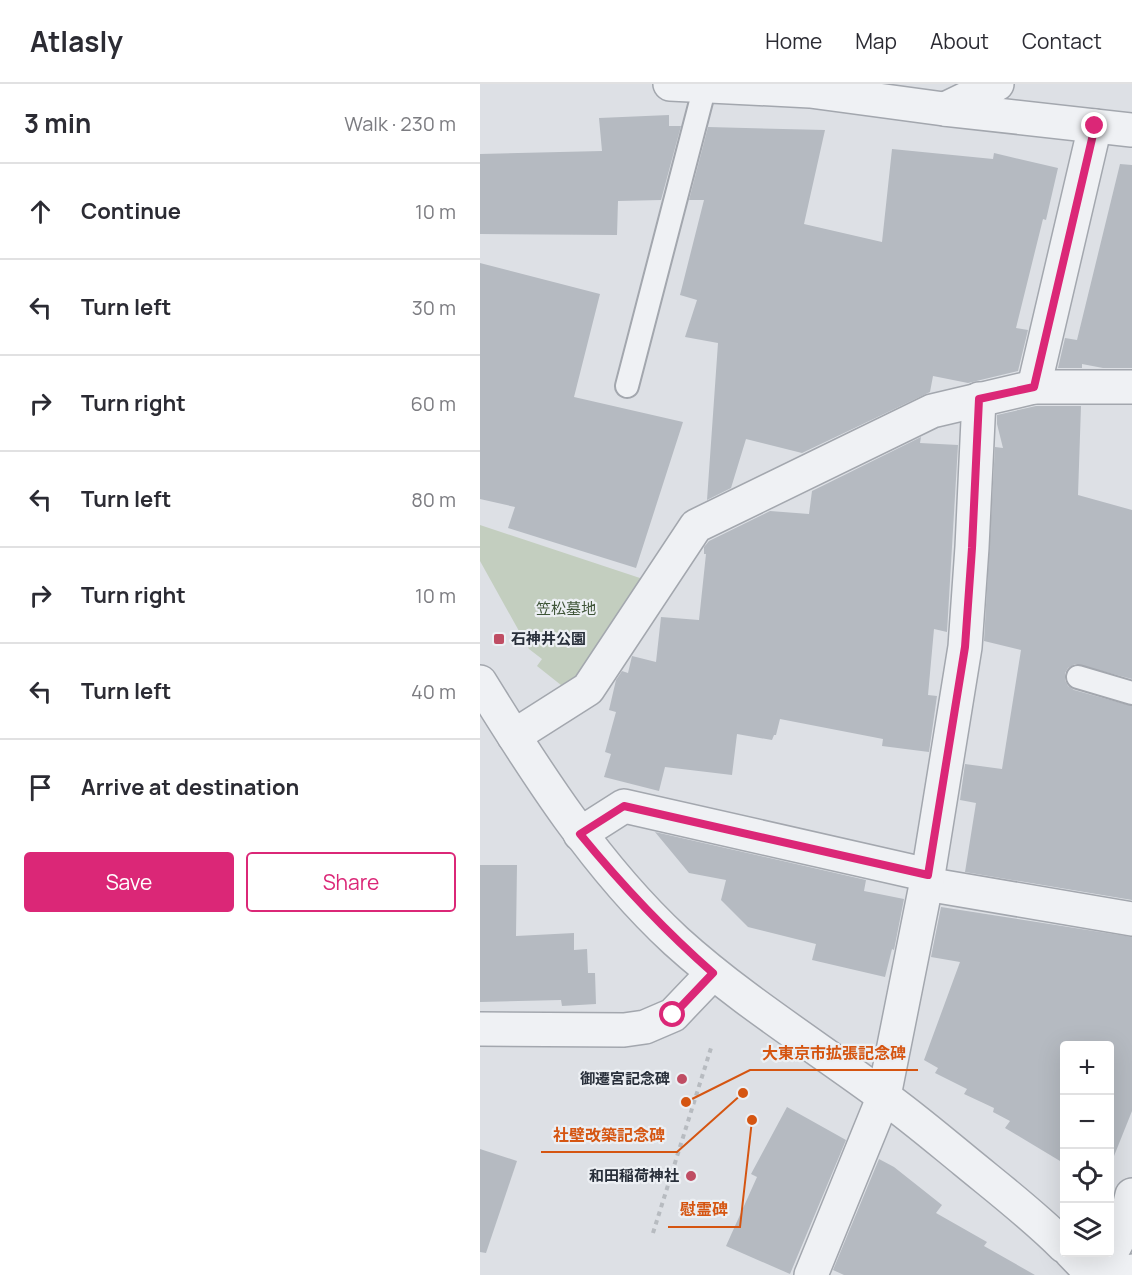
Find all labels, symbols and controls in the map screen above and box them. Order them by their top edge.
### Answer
text: Atlasly [30,22,123,60]
text: Home [765,27,822,55]
text: Map [855,27,897,55]
text: About [930,27,989,55]
text: Contact [1022,27,1102,55]
text: 3 min [24,105,91,141]
text: Walk · 230 m [344,110,456,137]
route end [1081,112,1107,138]
icon: ahead [24,195,57,228]
text: Continue [81,196,181,226]
text: 10 m [415,198,456,225]
icon: left [24,291,57,324]
text: Turn left [81,292,171,322]
text: 30 m [412,294,456,321]
icon: right [24,387,57,420]
text: Turn right [81,388,186,418]
text: 60 m [410,390,456,417]
icon: left [24,483,57,516]
text: Turn left [81,484,171,514]
text: 80 m [411,486,456,513]
icon: right [24,579,57,612]
text: Turn right [81,580,186,610]
text: 10 m [415,582,456,609]
park label: 笠松墓地 [536,598,596,619]
place label: 石神井公園 [511,628,586,649]
marker: 石神井公園 [492,632,506,646]
icon: left [24,675,57,708]
text: Turn left [81,676,171,706]
text: 40 m [411,678,456,705]
icon: arrive [24,771,57,804]
text: Arrive at destination [81,772,299,802]
button: Save [24,852,234,912]
button: Share [246,852,456,912]
route start [659,1001,685,1027]
callout: 大東京市拡張記念碑 [750,1036,918,1070]
map controls [1060,1041,1114,1257]
button: + [1060,1041,1114,1095]
text: 大東京市拡張記念碑 [762,1042,906,1064]
place label: 御遷宮記念碑 [580,1068,670,1089]
marker: 御遷宮記念碑 [675,1072,689,1086]
button: − [1060,1095,1114,1149]
callout: 社壁改築記念碑 [541,1118,677,1152]
text: 社壁改築記念碑 [553,1124,665,1146]
button: locate [1060,1149,1114,1203]
place label: 和田稲荷神社 [589,1165,679,1186]
marker: 和田稲荷神社 [684,1169,698,1183]
callout: 慰霊碑 [668,1193,740,1227]
text: 慰霊碑 [680,1198,728,1220]
button: layers [1060,1203,1114,1257]

